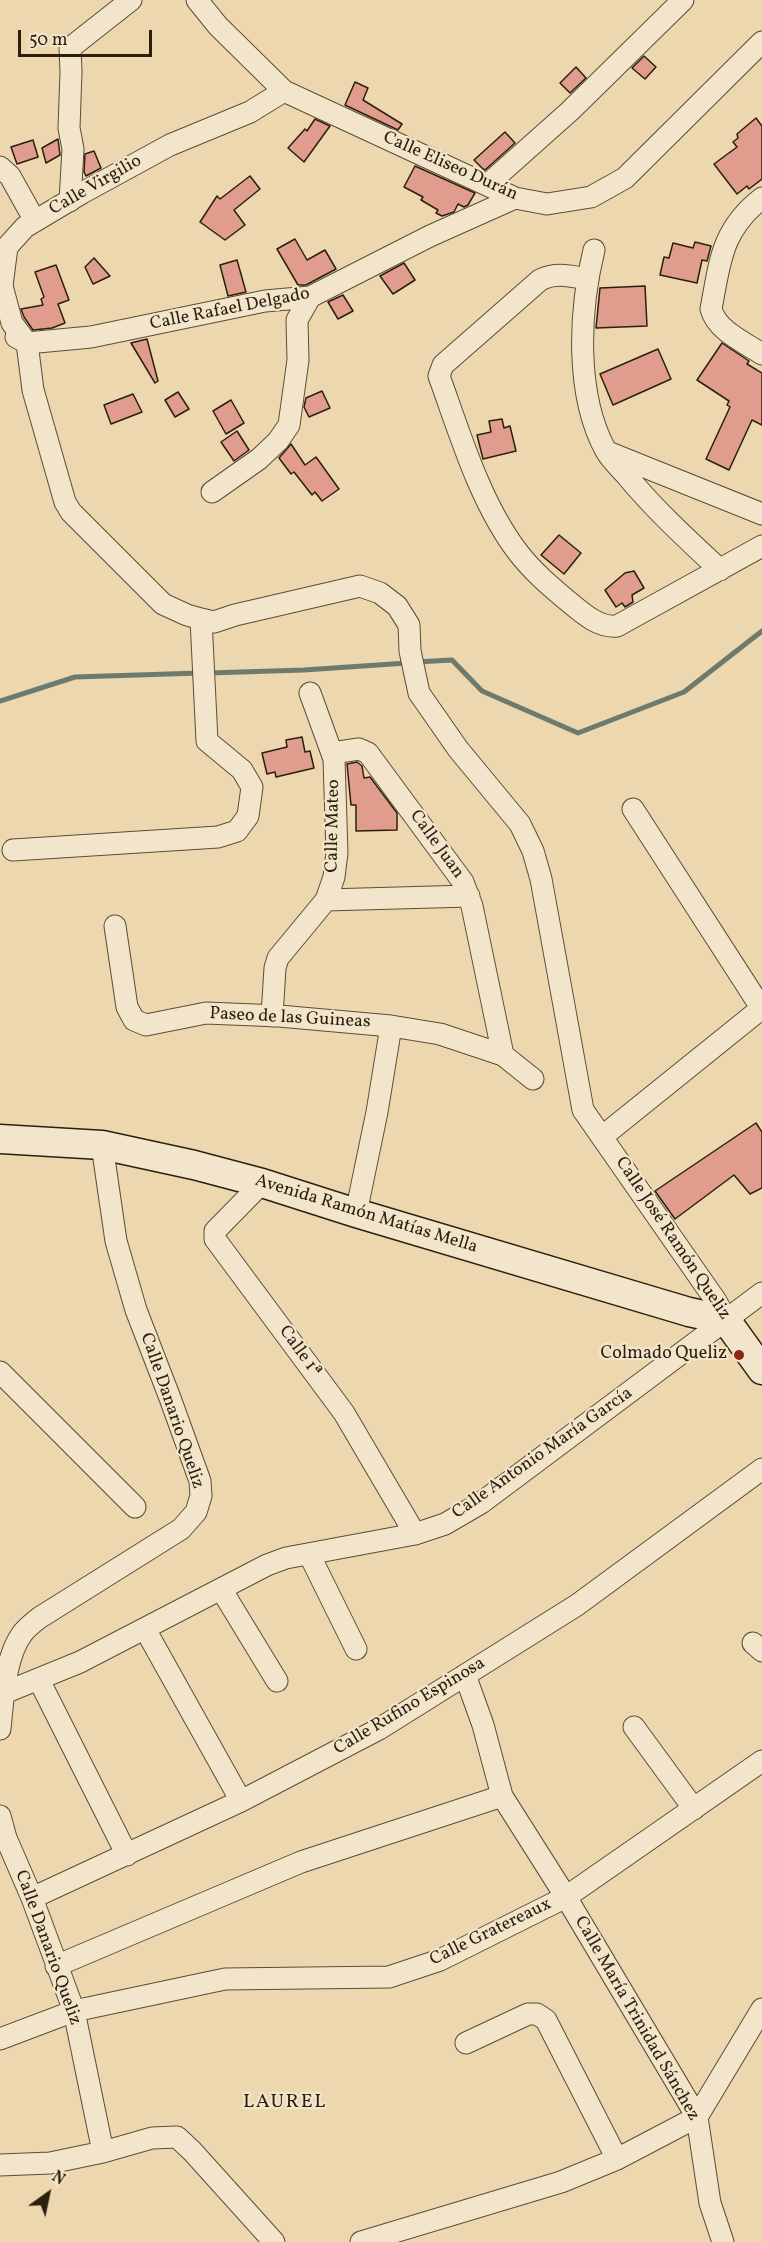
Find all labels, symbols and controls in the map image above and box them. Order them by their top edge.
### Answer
scale bar [21,18,154,56]
text: 50 m [29,28,68,53]
street label: Calle Eliseo Durán [379,128,521,206]
street label: Calle Virgilio [46,151,146,221]
street label: Calle Rafael Delgado [148,284,312,336]
street label: Calle Mateo [322,779,346,873]
street label: Calle Juan [404,807,468,883]
street label: Paseo de las Guineas [209,1004,371,1034]
street label: Calle José Ramón Queliz [609,1153,735,1325]
street label: Avenida Ramón Matías Mella [252,1171,480,1259]
street label: Calle 1ª [273,1322,325,1382]
street label: Calle Danario Queliz [134,1330,208,1492]
place label: Colmado Queliz [601,1344,727,1366]
marker: Colmado Queliz [732,1348,746,1362]
street label: Calle Antonio María García [449,1383,637,1525]
street label: Calle Rufino Espinosa [330,1653,490,1761]
street label: Calle Danario Queliz [9,1868,85,2028]
street label: Calle Gratereaux [427,1894,555,1972]
street label: Calle María Trinidad Sánchez [569,1913,703,2125]
district label: LAUREL [243,2091,327,2115]
north arrow [18,2164,78,2224]
text: N [47,2167,69,2191]

